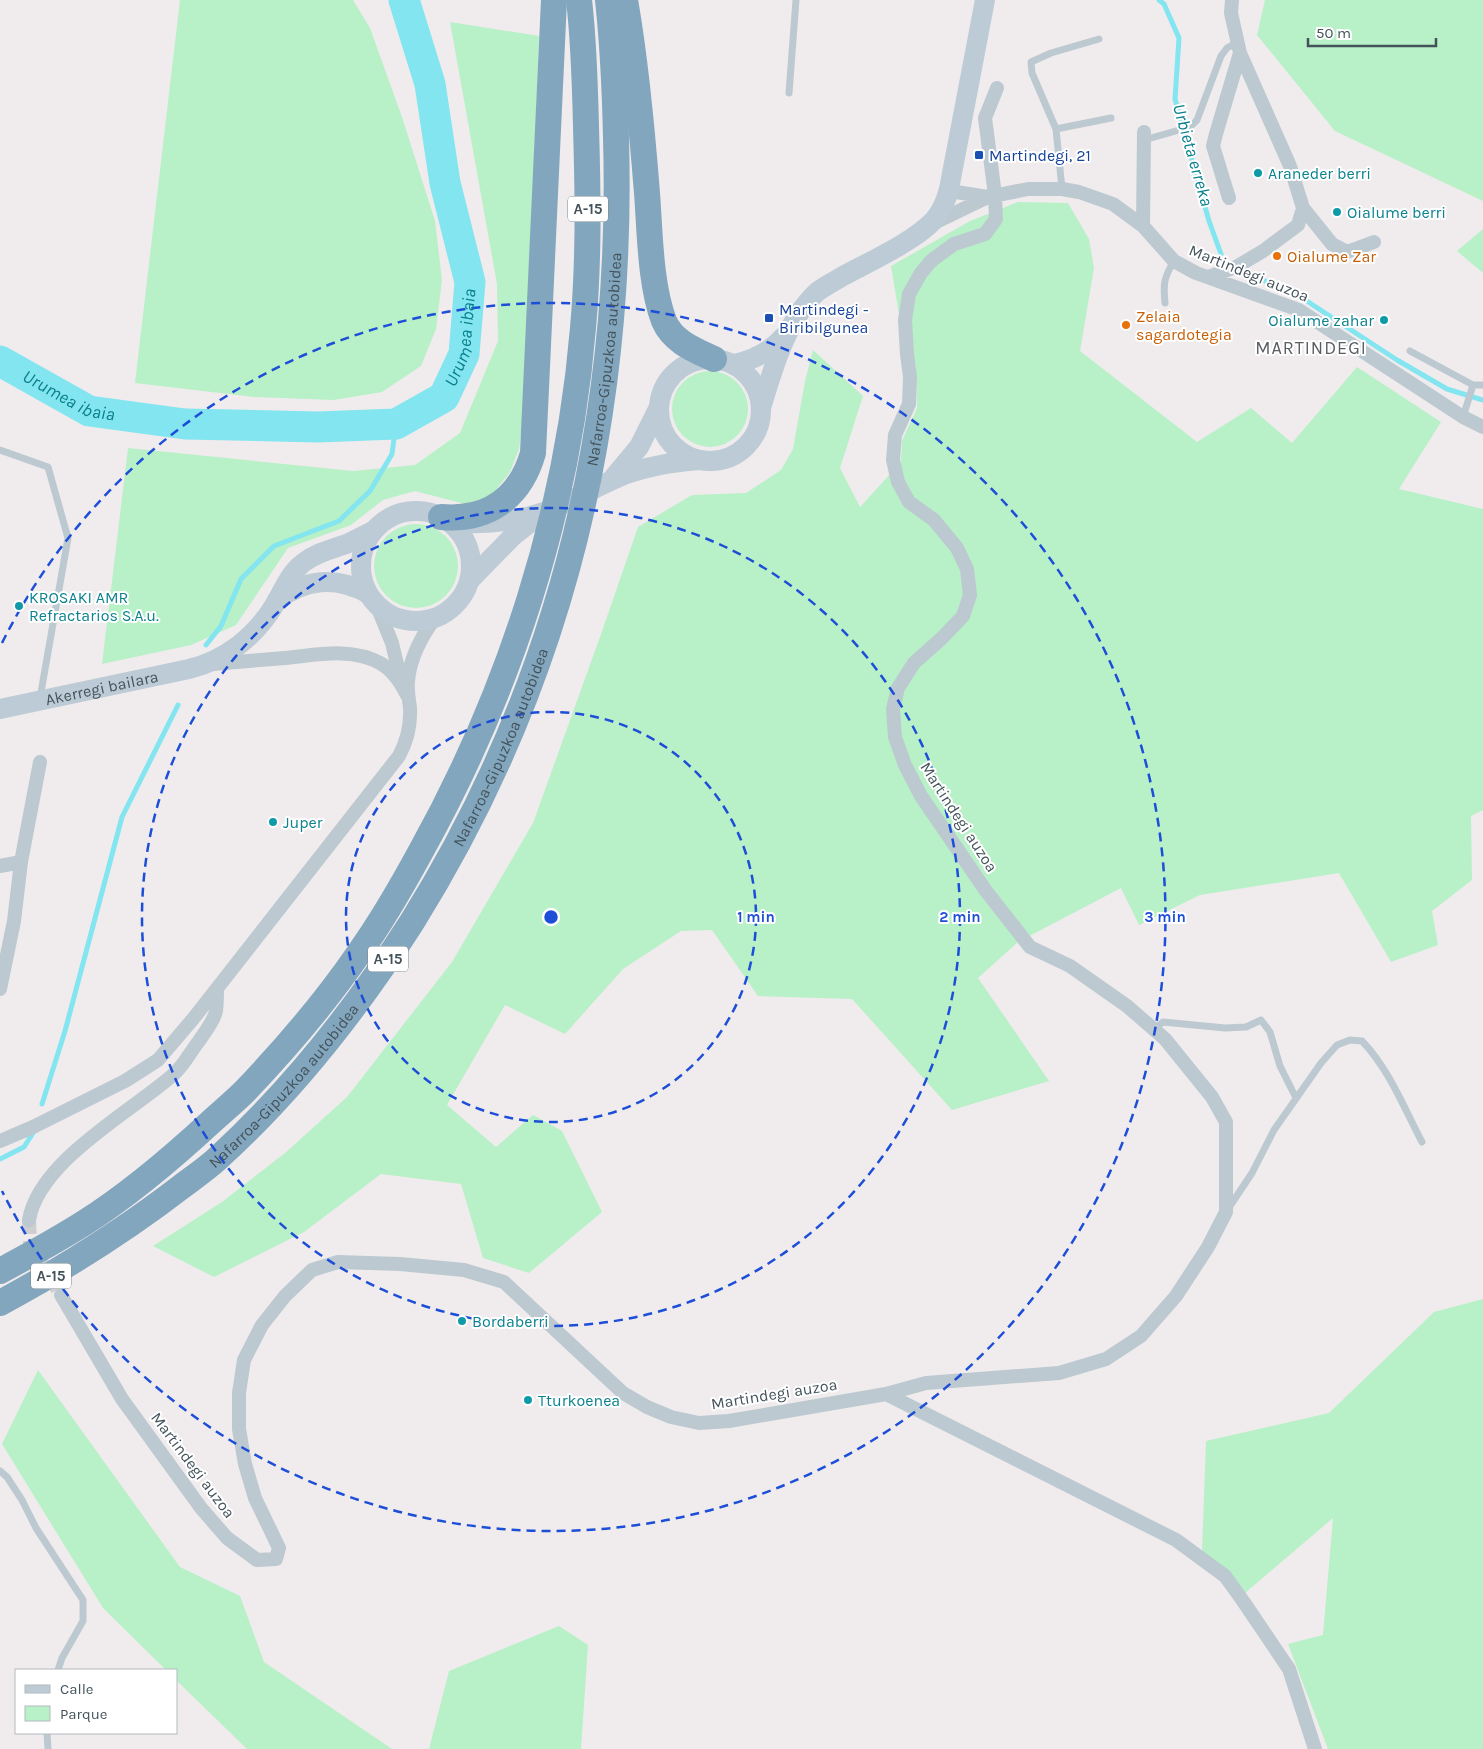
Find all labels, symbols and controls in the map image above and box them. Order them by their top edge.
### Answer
scale bar [1308,15,1436,47]
text: 50 m [1316,24,1351,42]
water label: Urbieta erreka [1168,101,1218,209]
place label: Martindegi, 21 [989,146,1091,165]
marker: Martindegi, 21 [973,149,985,161]
place label: Araneder berri [1268,164,1371,183]
marker: Araneder berri [1252,167,1264,179]
road number: A-15 [568,196,608,222]
place label: Oialume berri [1347,203,1446,222]
marker: Oialume berri [1331,206,1343,218]
street label: Martindegi auzoa [1186,240,1312,306]
place label: Oialume Zar [1287,247,1376,266]
marker: Oialume Zar [1271,250,1283,262]
street label: Nafarroa-Gipuzkoa autobidea [582,252,625,468]
water label: Urumea ibaia [439,288,480,390]
place label: Martindegi - Biribilgunea [779,300,868,337]
place label: Zelaia sagardotegia [1136,307,1232,344]
place label: Oialume zahar [1268,311,1374,330]
marker: Martindegi - Biribilgunea [763,312,775,324]
marker: Oialume zahar [1378,314,1390,326]
marker: Zelaia sagardotegia [1120,319,1132,331]
district label: MARTINDEGI [1255,337,1367,359]
water label: Urumea ibaia [19,365,116,425]
place label: KROSAKI AMR Refractarios S.A.u. [29,588,159,625]
marker: KROSAKI AMR Refractarios S.A.u. [13,600,25,612]
street label: Nafarroa-Gipuzkoa autobidea [448,645,552,850]
street label: Akerregi bailara [44,666,160,709]
street label: Martindegi auzoa [916,758,1002,876]
place label: Juper [283,813,323,832]
marker: Juper [267,816,279,828]
centre of rings [542,908,560,926]
text: 1 min [737,908,775,926]
text: 2 min [939,908,981,926]
text: 3 min [1144,908,1186,926]
road number: A-15 [368,946,408,972]
street label: Nafarroa-Gipuzkoa autobidea [205,1000,362,1172]
road number: A-15 [31,1264,71,1288]
place label: Bordaberri [472,1312,549,1331]
marker: Bordaberri [456,1315,468,1327]
street label: Martindegi auzoa [710,1375,838,1413]
place label: Tturkoenea [538,1391,620,1410]
marker: Tturkoenea [522,1394,534,1406]
street label: Martindegi auzoa [147,1408,239,1522]
legend [15,1669,178,1734]
text: Calle [60,1680,94,1698]
text: Parque [60,1705,108,1723]

